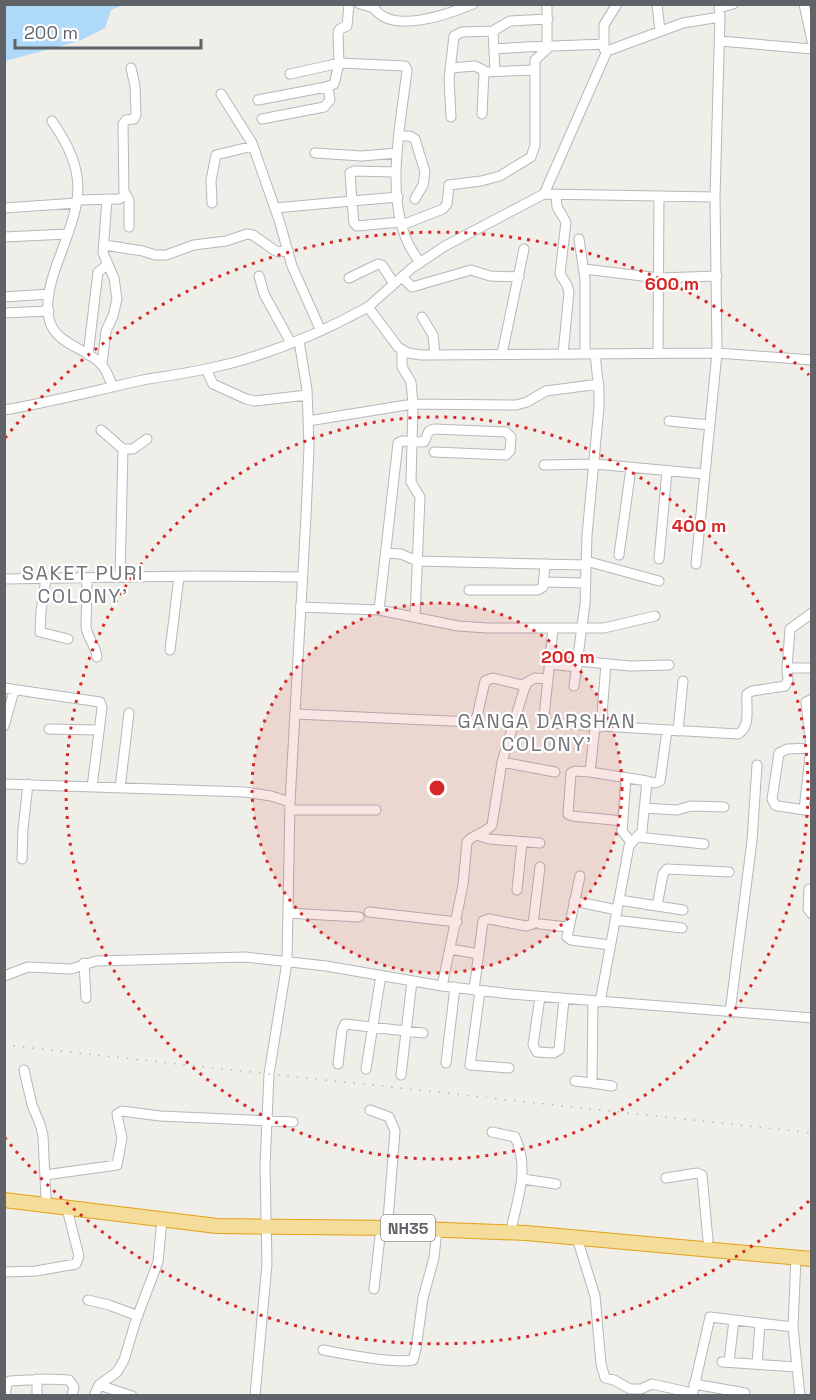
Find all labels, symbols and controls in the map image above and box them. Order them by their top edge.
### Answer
scale bar [15,12,201,50]
text: 200 m [24,21,78,44]
text: 600 m [645,272,699,295]
text: 400 m [672,514,726,537]
district label: SAKET PURI COLONY' [22,560,144,609]
text: 200 m [541,645,595,668]
district label: GANGA DARSHAN COLONY' [458,708,636,757]
centre of rings [427,778,447,798]
road number: NH35 [381,1215,435,1241]

